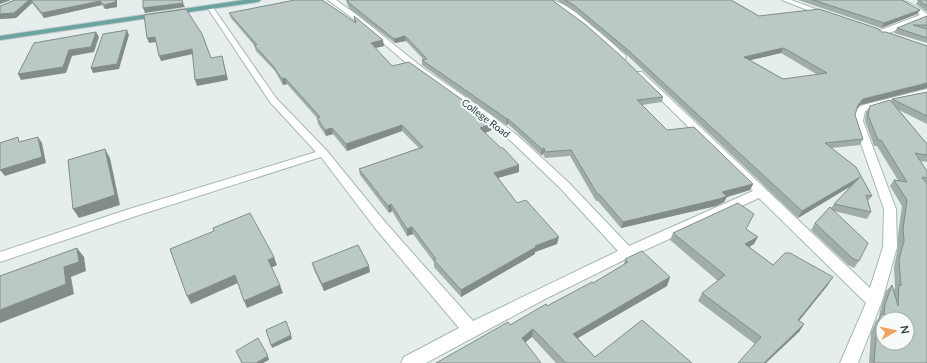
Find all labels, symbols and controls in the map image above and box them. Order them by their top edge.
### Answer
street label: College Road [459,96,513,140]
north arrow [875,311,915,351]
text: N [898,324,912,335]

